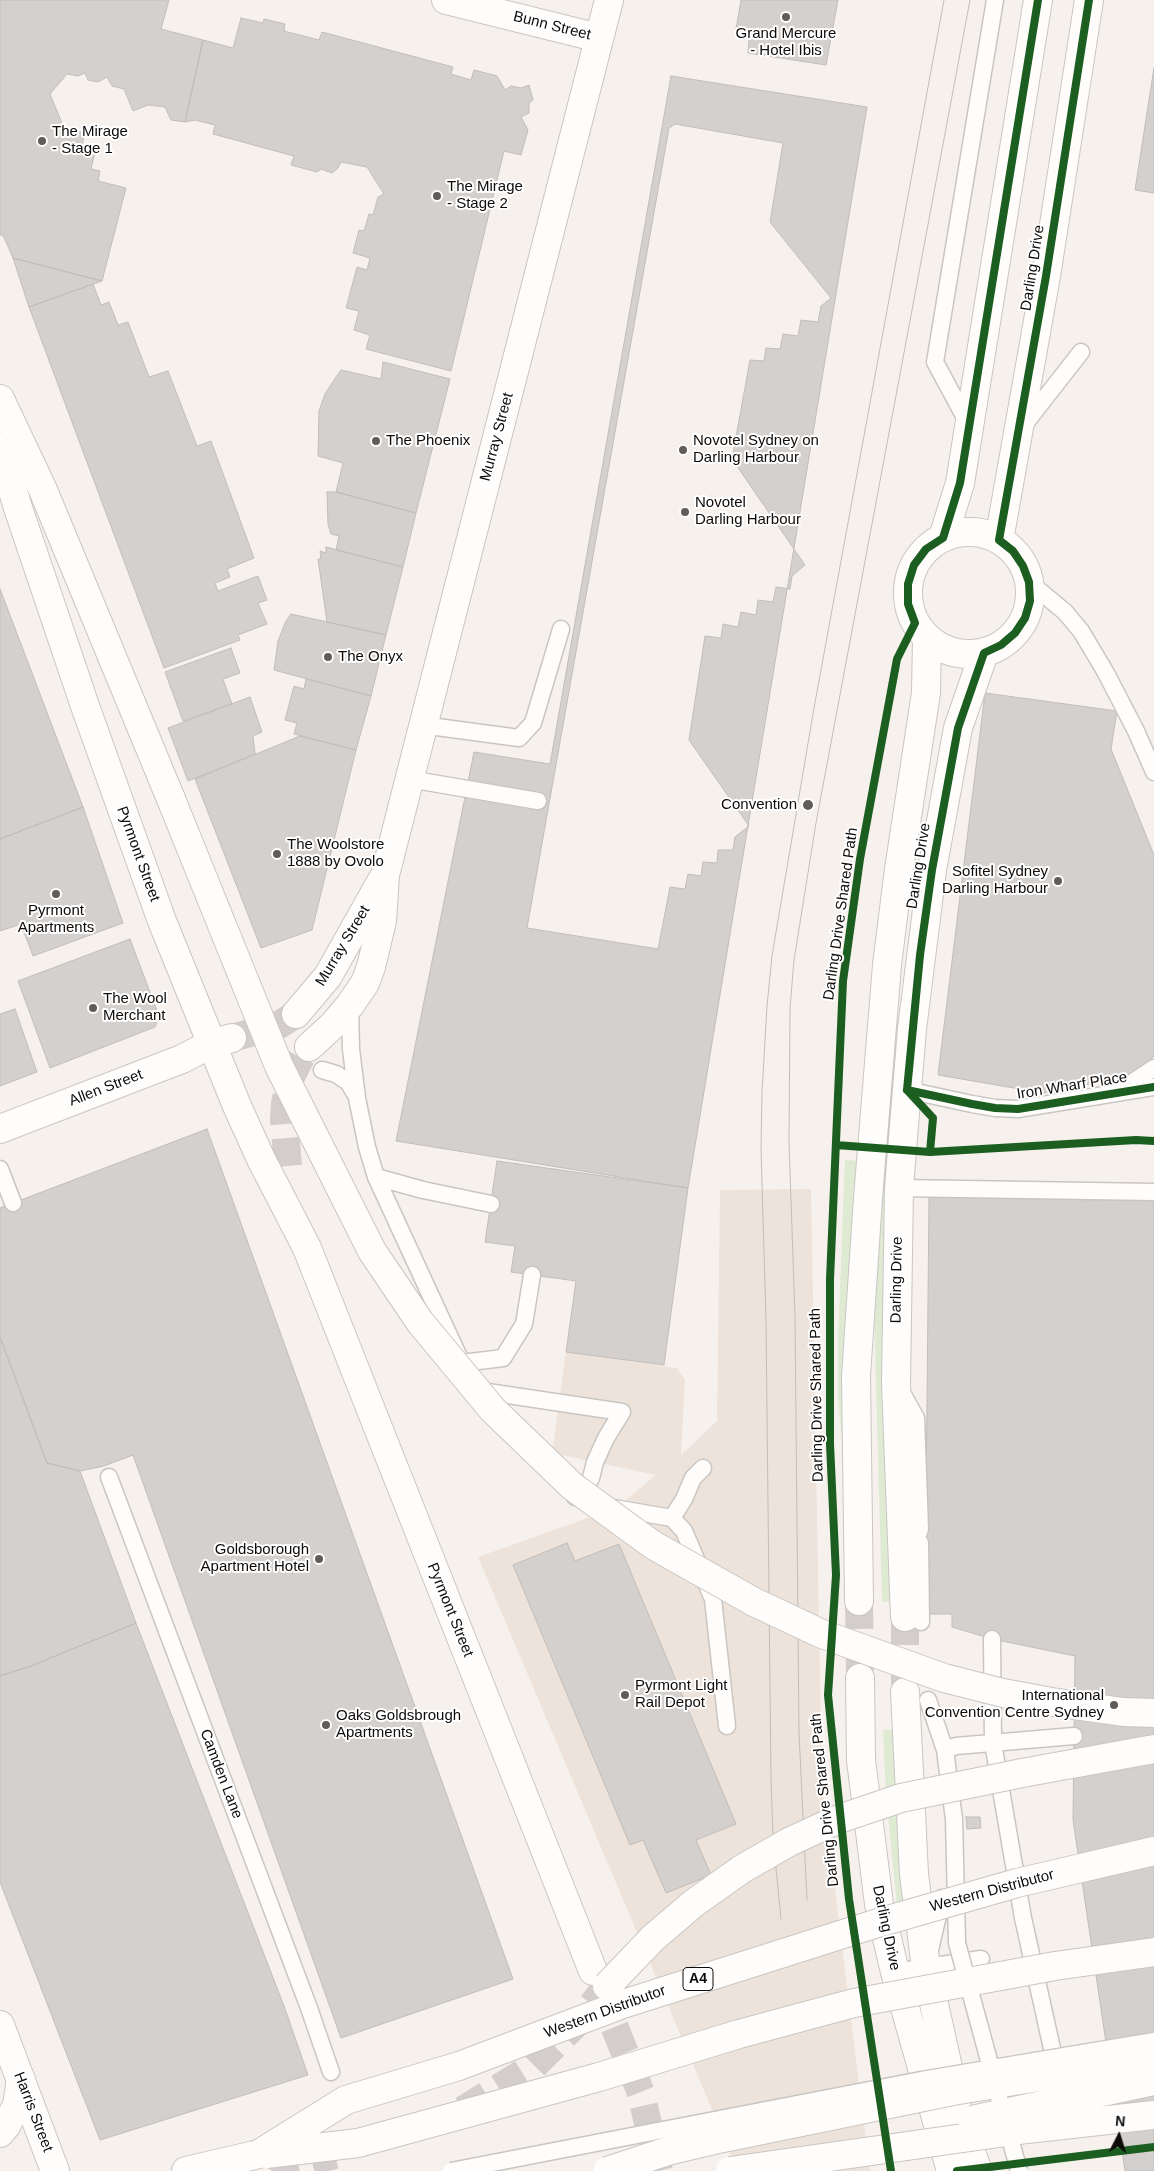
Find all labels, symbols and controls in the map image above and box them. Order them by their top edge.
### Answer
street label: Bunn Street [511,8,593,44]
marker: Grand Mercure - Hotel Ibis [780,11,792,23]
place label: Grand Mercure - Hotel Ibis [736,25,836,60]
place label: The Mirage - Stage 1 [52,123,128,158]
marker: The Mirage - Stage 1 [36,135,48,147]
place label: The Mirage - Stage 2 [447,178,523,213]
marker: The Mirage - Stage 2 [431,190,443,202]
street label: Darling Drive [1017,224,1049,312]
street label: Murray Street [477,391,517,483]
place label: The Phoenix [386,432,470,450]
place label: Novotel Sydney on Darling Harbour [693,432,819,467]
marker: The Phoenix [370,435,382,447]
marker: Novotel Sydney on Darling Harbour [677,444,689,456]
place label: Novotel Darling Harbour [695,494,801,529]
marker: Novotel Darling Harbour [679,506,691,518]
place label: The Onyx [338,648,403,666]
marker: The Onyx [322,651,334,663]
place label: Convention [721,796,797,814]
marker: Convention [801,798,815,812]
street label: Pyrmont Street [112,804,164,904]
street label: Darling Drive [903,822,935,910]
street label: Darling Drive Shared Path [820,826,862,1002]
place label: The Woolstore 1888 by Ovolo [287,836,384,871]
marker: The Woolstore 1888 by Ovolo [271,848,283,860]
place label: Sofitel Sydney Darling Harbour [942,863,1048,898]
marker: Sofitel Sydney Darling Harbour [1052,875,1064,887]
marker: Pyrmont Apartments [50,888,62,900]
place label: Pyrmont Apartments [18,902,94,937]
street label: Murray Street [312,902,374,990]
place label: The Wool Merchant [103,990,167,1025]
marker: The Wool Merchant [87,1002,99,1014]
street label: Allen Street [67,1066,145,1110]
street label: Iron Wharf Place [1015,1068,1129,1104]
street label: Darling Drive [887,1237,907,1323]
street label: Darling Drive Shared Path [806,1308,828,1482]
place label: Goldsborough Apartment Hotel [201,1541,309,1576]
marker: Goldsborough Apartment Hotel [313,1553,325,1565]
street label: Pyrmont Street [423,1560,477,1660]
place label: Pyrmont Light Rail Depot [635,1677,728,1712]
place label: International Convention Centre Sydney [925,1687,1104,1722]
marker: Pyrmont Light Rail Depot [619,1689,631,1701]
marker: International Convention Centre Sydney [1108,1699,1120,1711]
place label: Oaks Goldsbrough Apartments [336,1707,461,1742]
street label: Darling Drive Shared Path [807,1712,843,1888]
marker: Oaks Goldsbrough Apartments [320,1719,332,1731]
street label: Camden Lane [196,1727,246,1821]
street label: Western Distributor [928,1866,1056,1916]
street label: Darling Drive [868,1884,904,1972]
road number: A4 [683,1968,713,1990]
street label: Western Distributor [542,1982,668,2042]
street label: Harris Street [10,2069,56,2155]
north arrow [1094,2111,1144,2161]
text: N [1115,2113,1126,2129]

